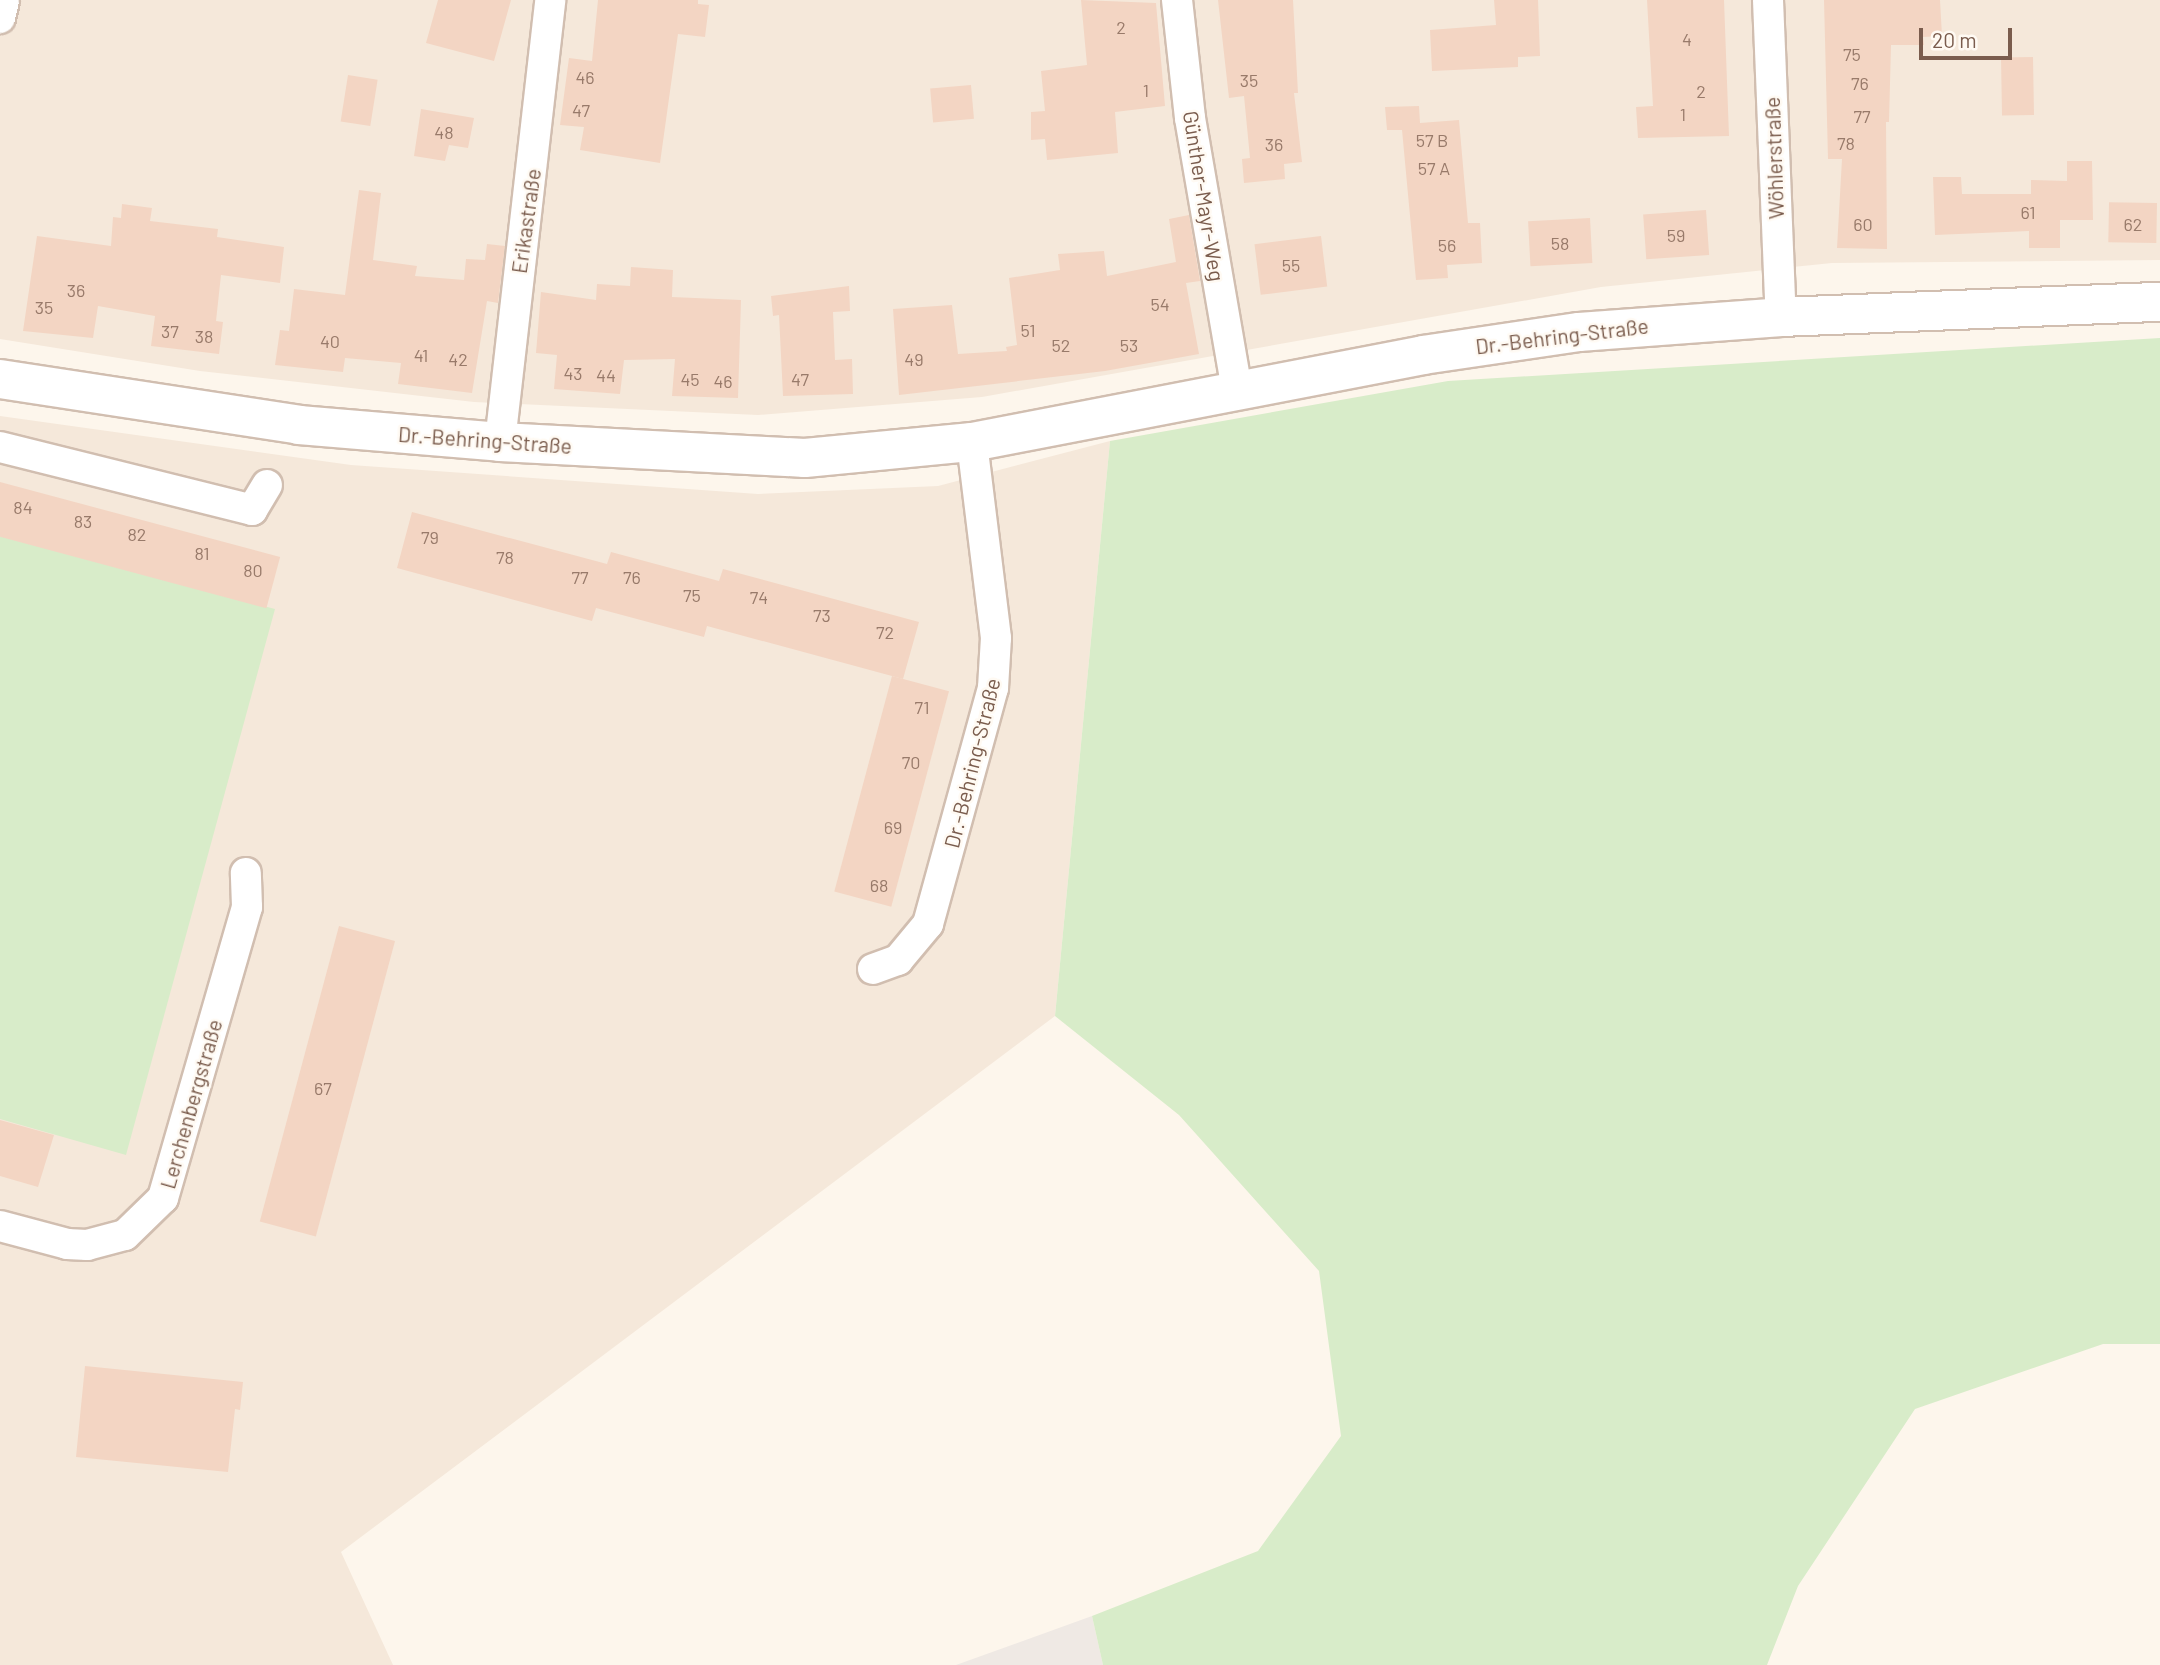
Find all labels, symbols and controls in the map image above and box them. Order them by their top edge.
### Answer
scale bar [1922,14,2015,58]
house number: 2 [1116,16,1126,38]
text: 20 m [1932,27,1977,52]
house number: 4 [1682,28,1692,50]
house number: 75 [1843,43,1861,65]
house number: 46 [575,66,595,88]
house number: 35 [1240,69,1258,91]
house number: 76 [1851,72,1869,94]
house number: 1 [1143,79,1149,101]
house number: 2 [1696,80,1706,102]
street label: Wöhlerstraße [1759,96,1789,220]
house number: 47 [572,99,590,121]
house number: 1 [1680,103,1686,125]
house number: 77 [1853,105,1871,127]
street label: Günther-Mayr-Weg [1178,109,1230,283]
house number: 48 [434,121,454,143]
house number: 57 B [1416,129,1448,151]
house number: 78 [1837,132,1855,154]
house number: 36 [1265,133,1283,155]
house number: 57 A [1418,157,1450,179]
street label: Erikastraße [506,167,546,275]
house number: 61 [2020,201,2036,223]
house number: 60 [1853,213,1873,235]
house number: 62 [2124,213,2142,235]
house number: 59 [1667,224,1685,246]
house number: 58 [1551,232,1569,254]
house number: 56 [1438,234,1456,256]
house number: 55 [1282,254,1300,276]
house number: 36 [67,279,85,301]
house number: 54 [1150,293,1170,315]
house number: 35 [35,296,53,318]
street label: Dr.-Behring-Straße [1474,313,1650,359]
house number: 51 [1020,319,1036,341]
house number: 37 [161,320,179,342]
house number: 38 [195,325,213,347]
house number: 40 [320,330,340,352]
house number: 52 [1052,334,1070,356]
house number: 53 [1120,334,1138,356]
house number: 41 [414,344,428,366]
house number: 42 [448,348,468,370]
house number: 49 [904,348,924,370]
house number: 43 [563,362,583,384]
house number: 44 [596,364,616,386]
house number: 45 [680,368,700,390]
house number: 47 [791,368,809,390]
house number: 46 [713,370,733,392]
street label: Dr.-Behring-Straße [397,421,573,459]
house number: 84 [13,496,33,518]
house number: 83 [74,510,92,532]
house number: 82 [127,523,147,545]
house number: 79 [421,526,439,548]
house number: 81 [194,542,210,564]
house number: 78 [496,546,514,568]
house number: 80 [243,559,263,581]
house number: 77 [571,566,589,588]
house number: 76 [623,566,641,588]
house number: 75 [683,584,701,606]
house number: 74 [750,586,768,608]
house number: 73 [813,604,831,626]
house number: 72 [876,621,894,643]
street label: Dr.-Behring-Straße [939,675,1005,851]
house number: 71 [915,696,929,718]
house number: 70 [902,751,920,773]
house number: 69 [884,816,902,838]
house number: 68 [870,874,888,896]
street label: Lerchenbergstraße [155,1016,227,1192]
house number: 67 [314,1077,332,1099]

